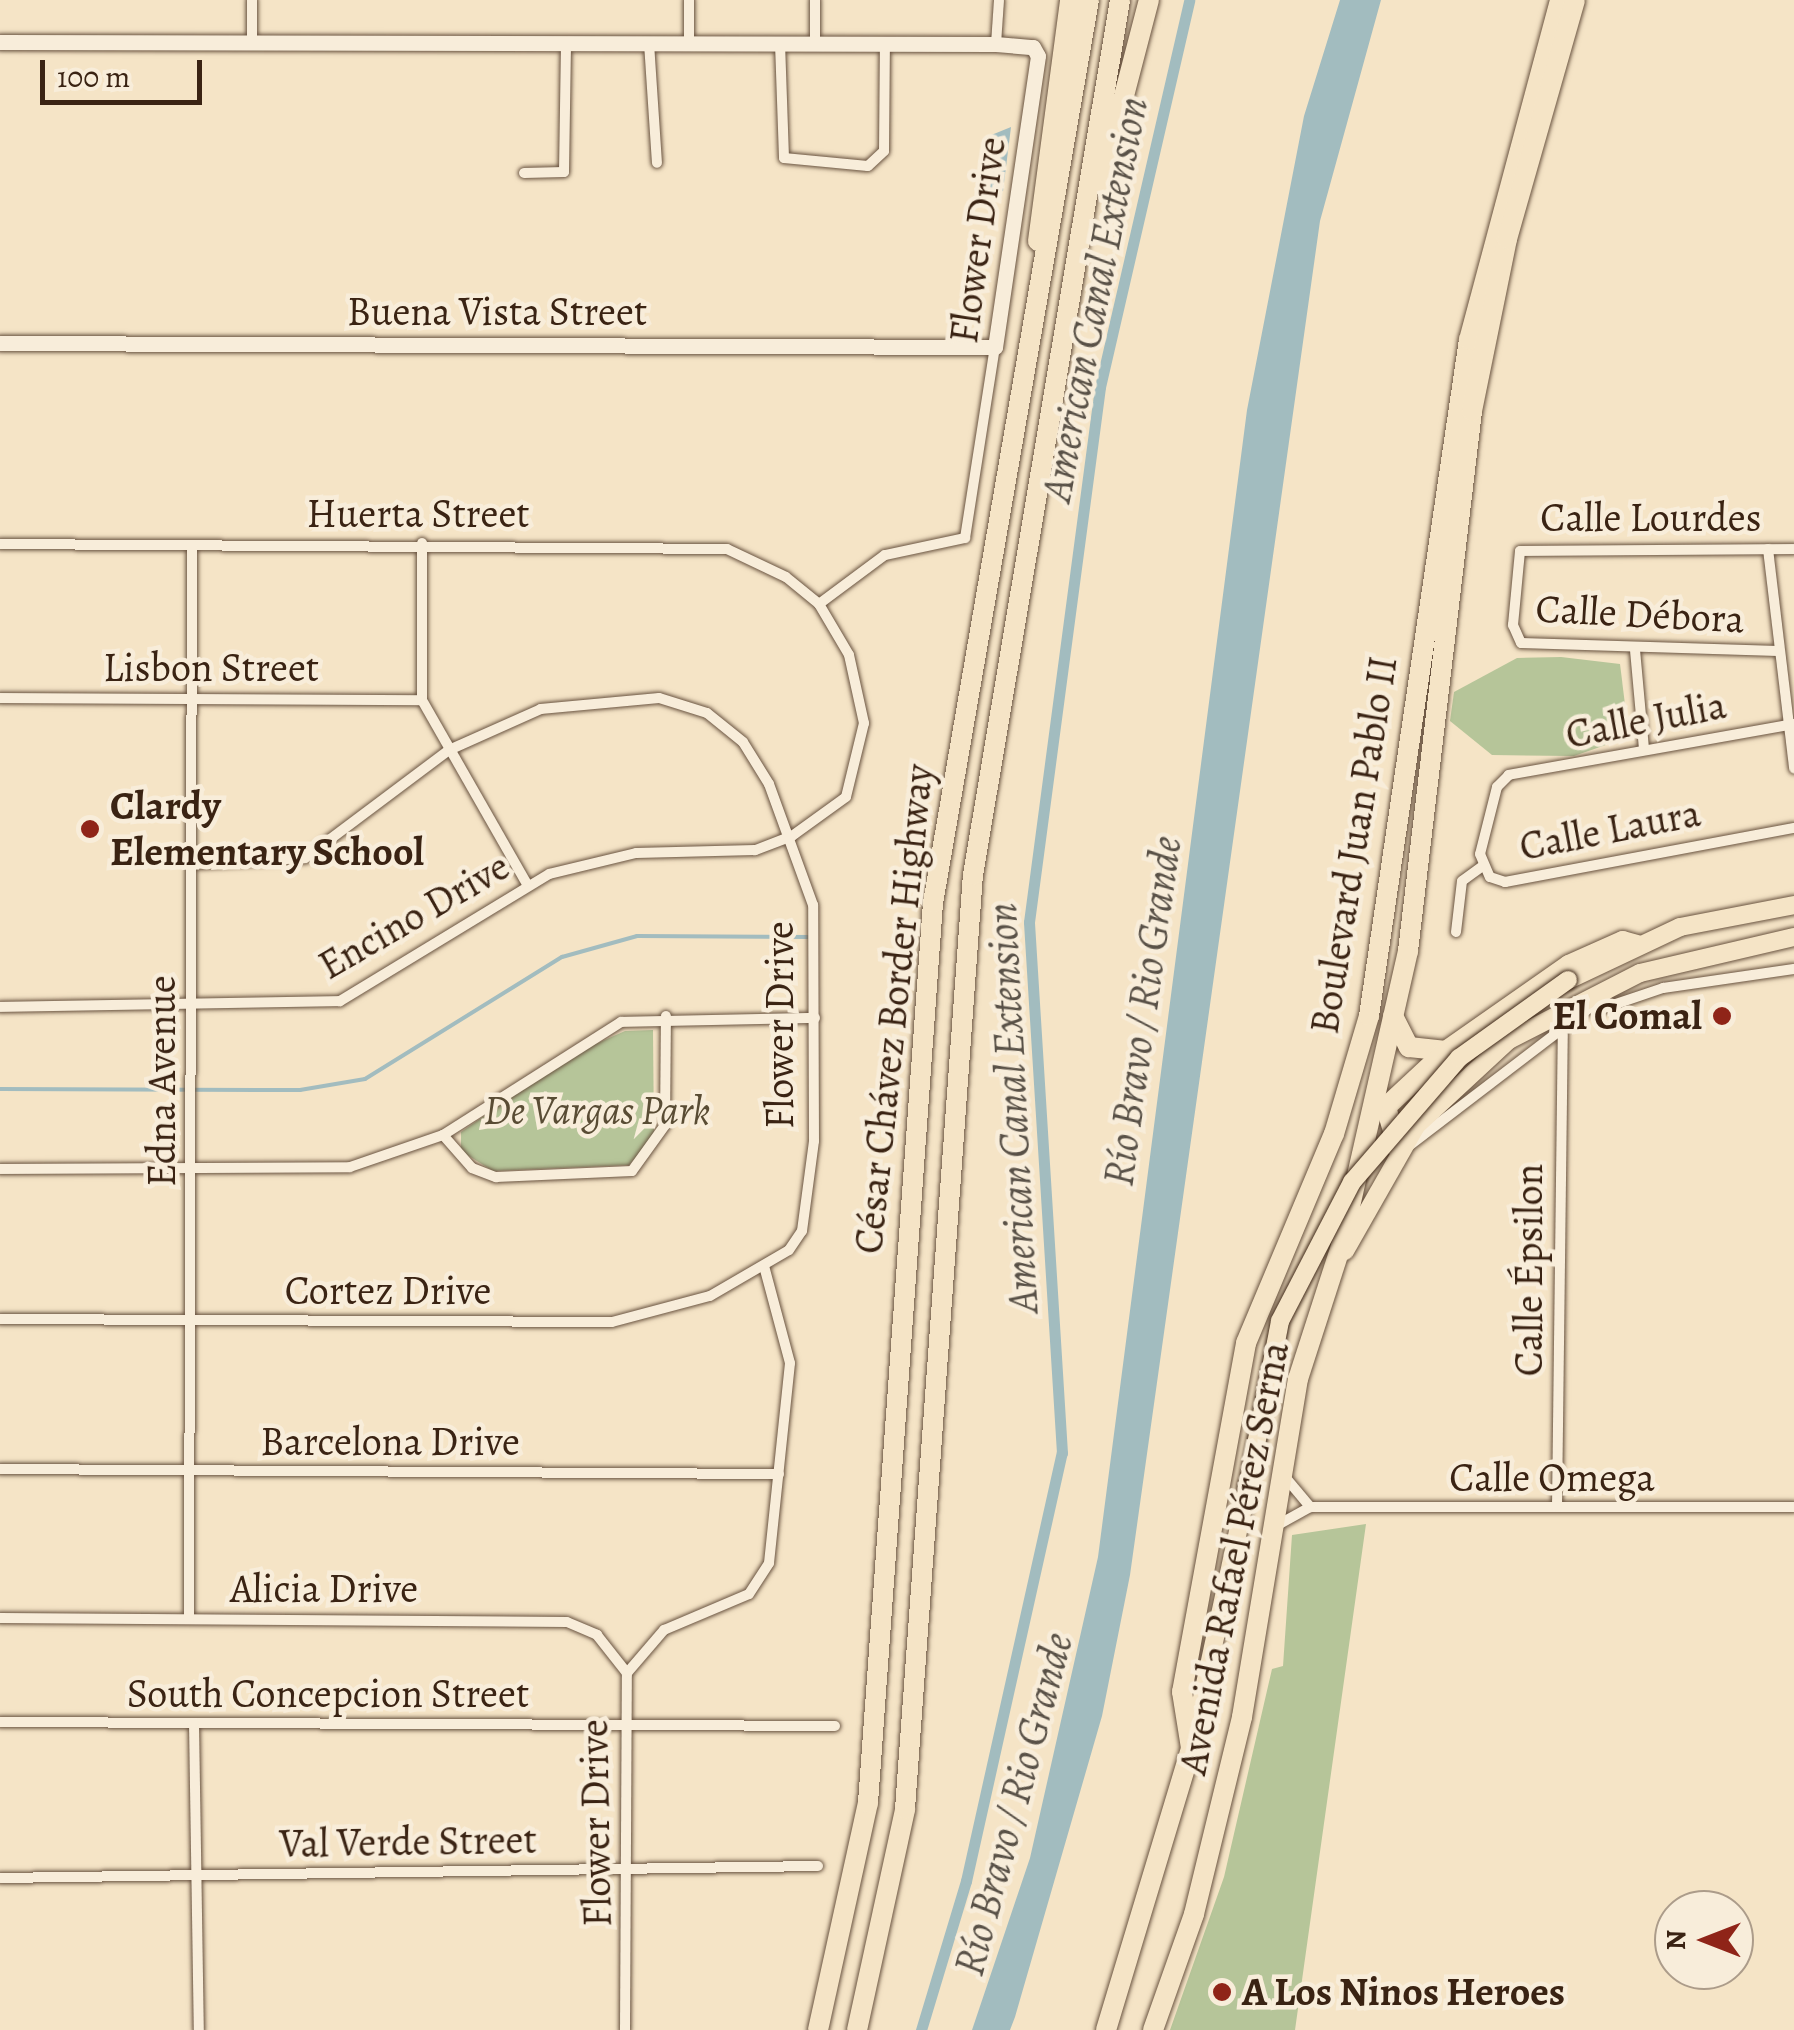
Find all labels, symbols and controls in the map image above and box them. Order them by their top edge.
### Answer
scale bar [45,40,208,102]
text: 100 m [57,57,130,97]
water label: American Canal Extension [1030,93,1158,505]
street label: Flower Drive [940,134,1016,346]
street label: Buena Vista Street [347,288,647,336]
street label: Huerta Street [306,490,530,538]
street label: Calle Lourdes [1540,494,1762,542]
street label: Calle Débora [1534,585,1746,643]
street label: Lisbon Street [103,644,319,692]
street label: Boulevard Juan Pablo II [1300,653,1408,1037]
street label: Calle Julia [1562,681,1730,759]
street label: César Chávez Border Highway [844,762,944,1256]
place label: Clardy Elementary School [110,782,424,876]
street label: Calle Laura [1516,789,1704,871]
marker: Clardy Elementary School [79,818,101,840]
water label: Río Bravo / Rio Grande [1093,833,1191,1189]
street label: Encino Drive [310,842,518,990]
water label: American Canal Extension [976,902,1048,1314]
street label: Flower Drive [756,921,804,1129]
street label: Edna Avenue [138,975,186,1187]
place label: El Comal [1552,992,1702,1040]
marker: El Comal [1711,1005,1733,1027]
park label: De Vargas Park [484,1087,710,1135]
street label: Calle Épsilon [1505,1164,1553,1376]
street label: Cortez Drive [285,1267,491,1315]
street label: Avenida Rafael Pérez Serna [1168,1338,1300,1778]
street label: Barcelona Drive [260,1418,520,1466]
street label: Calle Omega [1449,1454,1655,1502]
street label: Alicia Drive [230,1565,418,1613]
water label: Río Bravo / Rio Grande [943,1627,1083,1981]
street label: South Concepcion Street [127,1670,529,1718]
street label: Flower Drive [570,1719,622,1927]
street label: Val Verde Street [279,1816,537,1868]
north arrow [1654,1890,1754,1990]
text: N [1657,1930,1695,1950]
place label: A Los Ninos Heroes [1242,1968,1565,2016]
marker: A Los Ninos Heroes [1211,1981,1233,2003]

